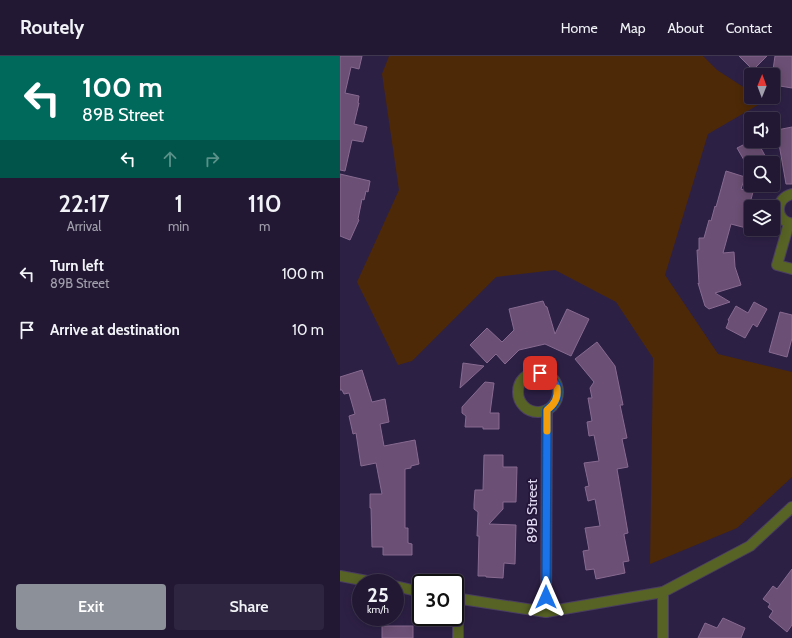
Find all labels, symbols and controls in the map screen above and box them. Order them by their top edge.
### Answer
text: Routely [20,16,84,39]
text: Home [561,19,598,37]
text: Map [620,19,645,37]
text: About [667,19,704,37]
text: Contact [726,19,772,37]
north arrow [744,68,780,104]
map controls [744,68,780,236]
text: 100 m [82,70,163,104]
icon: left [16,72,68,124]
text: 89B Street [82,104,164,126]
button: sound [744,112,780,148]
icon: left [117,148,139,170]
icon: ahead [159,148,181,170]
icon: right [201,148,223,170]
button: search [744,156,780,192]
text: 22:17 [58,189,110,218]
text: 1 [174,189,183,218]
text: 110 [248,189,282,218]
button: layers [744,200,780,236]
text: Arrival [67,218,101,234]
text: min [168,218,189,234]
text: m [259,218,270,234]
text: Turn left [50,257,104,275]
icon: left [16,263,38,285]
text: 100 m [282,265,324,283]
text: 89B Street [50,275,109,291]
icon: arrive [16,319,38,341]
text: Arrive at destination [50,321,180,339]
text: 10 m [292,321,324,339]
pin [523,356,557,390]
icon: arrive [529,362,551,384]
street label: 89B Street [523,479,541,543]
speed limit sign: 30 [412,574,464,626]
position arrow [525,576,567,618]
text: 25 [367,583,389,607]
button: Exit [16,584,166,630]
button: Share [174,584,324,630]
text: km/h [367,603,389,616]

